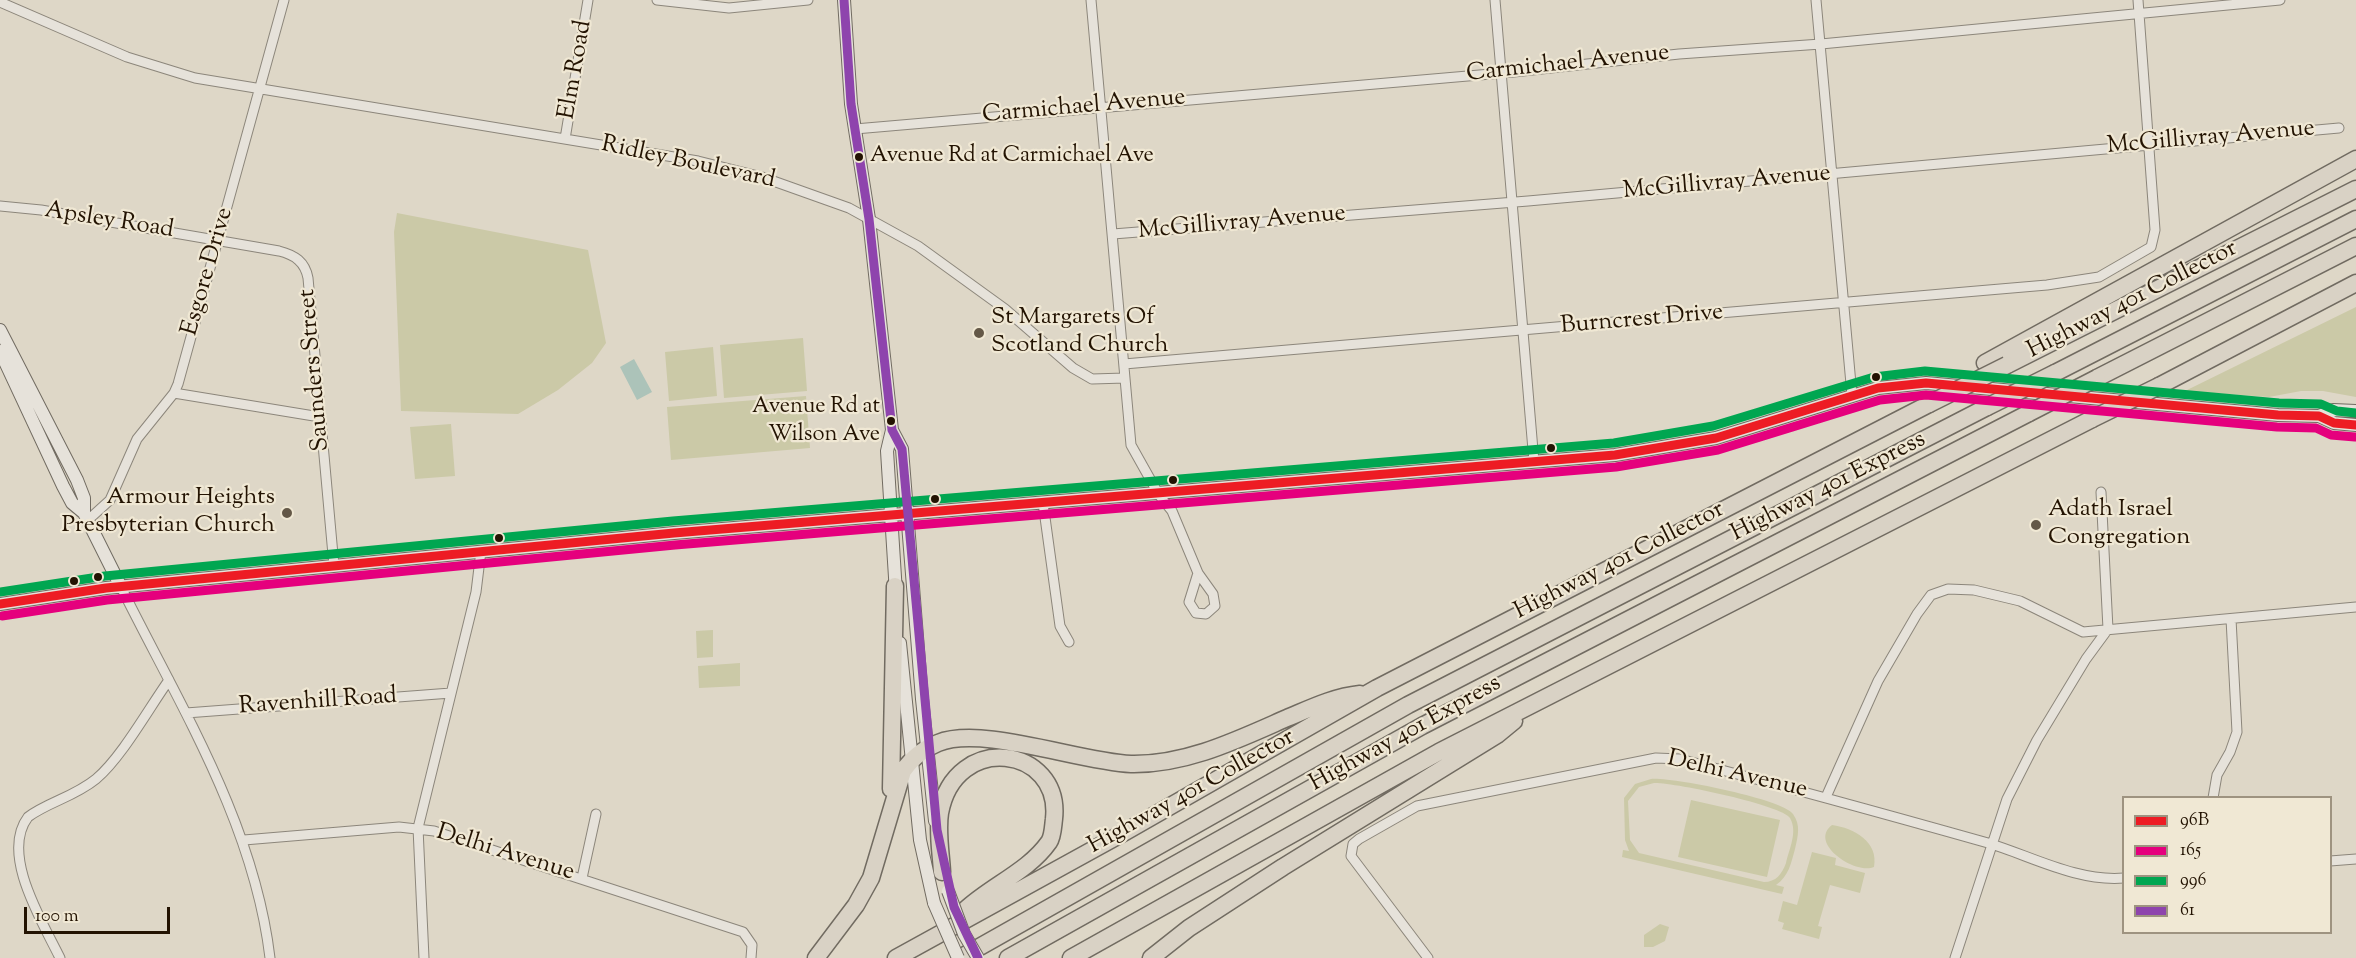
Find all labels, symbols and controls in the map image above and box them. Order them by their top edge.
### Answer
street label: Elm Road [554,18,600,122]
street label: Carmichael Avenue [1465,40,1671,90]
street label: Carmichael Avenue [981,85,1187,131]
street label: McGillivray Avenue [2106,116,2316,162]
street label: Ridley Boulevard [598,132,778,196]
place label: Avenue Rd at Carmichael Ave [870,144,1154,170]
marker: Avenue Rd at Carmichael Ave [853,151,865,163]
street label: McGillivray Avenue [1622,161,1832,207]
street label: Apsley Road [42,198,176,246]
street label: McGillivray Avenue [1137,201,1347,247]
street label: Esgore Drive [177,205,241,339]
street label: Highway 401 Collector [2023,236,2243,366]
street label: Saunders Street [295,288,337,452]
street label: Burncrest Drive [1559,300,1725,342]
place label: St Margarets Of Scotland Church [991,305,1169,361]
marker: St Margarets Of Scotland Church [972,326,986,340]
unlabelled marker [1870,371,1882,383]
place label: Avenue Rd at Wilson Ave [752,395,880,446]
marker: Avenue Rd at Wilson Ave [885,415,897,427]
street label: Highway 401 Express [1727,427,1931,549]
unlabelled marker [1545,442,1557,454]
unlabelled marker [1167,474,1179,486]
place label: Armour Heights Presbyterian Church [62,485,275,541]
unlabelled marker [929,493,941,505]
street label: Highway 401 Collector [1510,497,1730,627]
place label: Adath Israel Congregation [2048,497,2190,553]
marker: Armour Heights Presbyterian Church [280,506,294,520]
marker: Adath Israel Congregation [2029,518,2043,532]
unlabelled marker [493,532,505,544]
unlabelled marker [92,571,104,583]
unlabelled marker [68,575,80,587]
street label: Highway 401 Express [1305,670,1507,800]
street label: Ravenhill Road [238,683,398,723]
street label: Highway 401 Collector [1084,724,1300,862]
street label: Delhi Avenue [1664,746,1810,806]
legend [2122,796,2332,934]
text: 96B [2180,808,2209,834]
street label: Delhi Avenue [432,819,578,889]
text: 165 [2180,838,2201,864]
text: 996 [2180,868,2206,894]
scale bar [27,895,172,933]
text: 61 [2180,898,2195,924]
text: 100 m [35,904,79,930]

